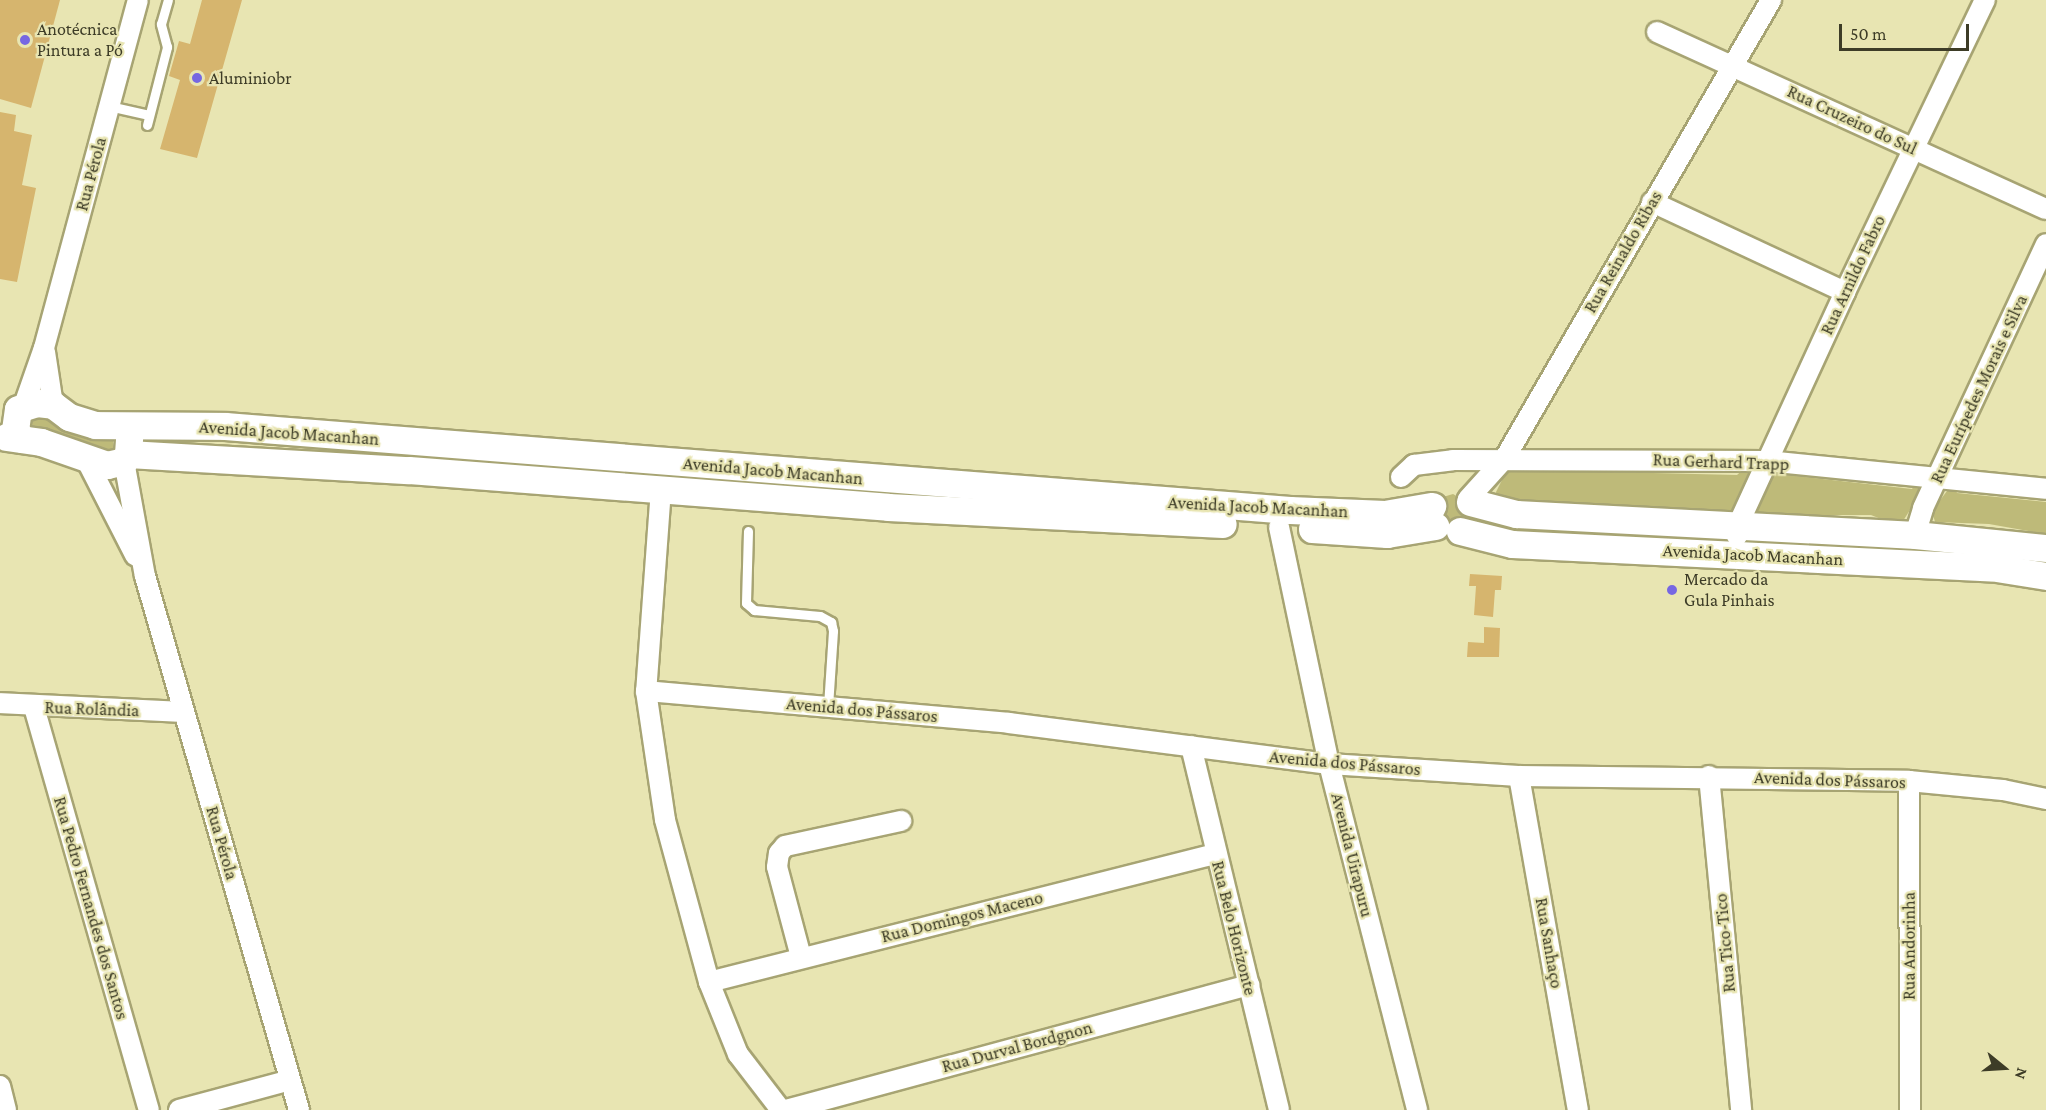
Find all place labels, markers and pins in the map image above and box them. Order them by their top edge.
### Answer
place label: Anotécnica Pintura a Pó [37,19,123,62]
marker: Anotécnica Pintura a Pó [18,33,32,47]
place label: Aluminiobr [209,67,292,89]
marker: Aluminiobr [190,71,204,85]
place label: Mercado da Gula Pinhais [1684,569,1775,612]
marker: Mercado da Gula Pinhais [1665,583,1679,597]

